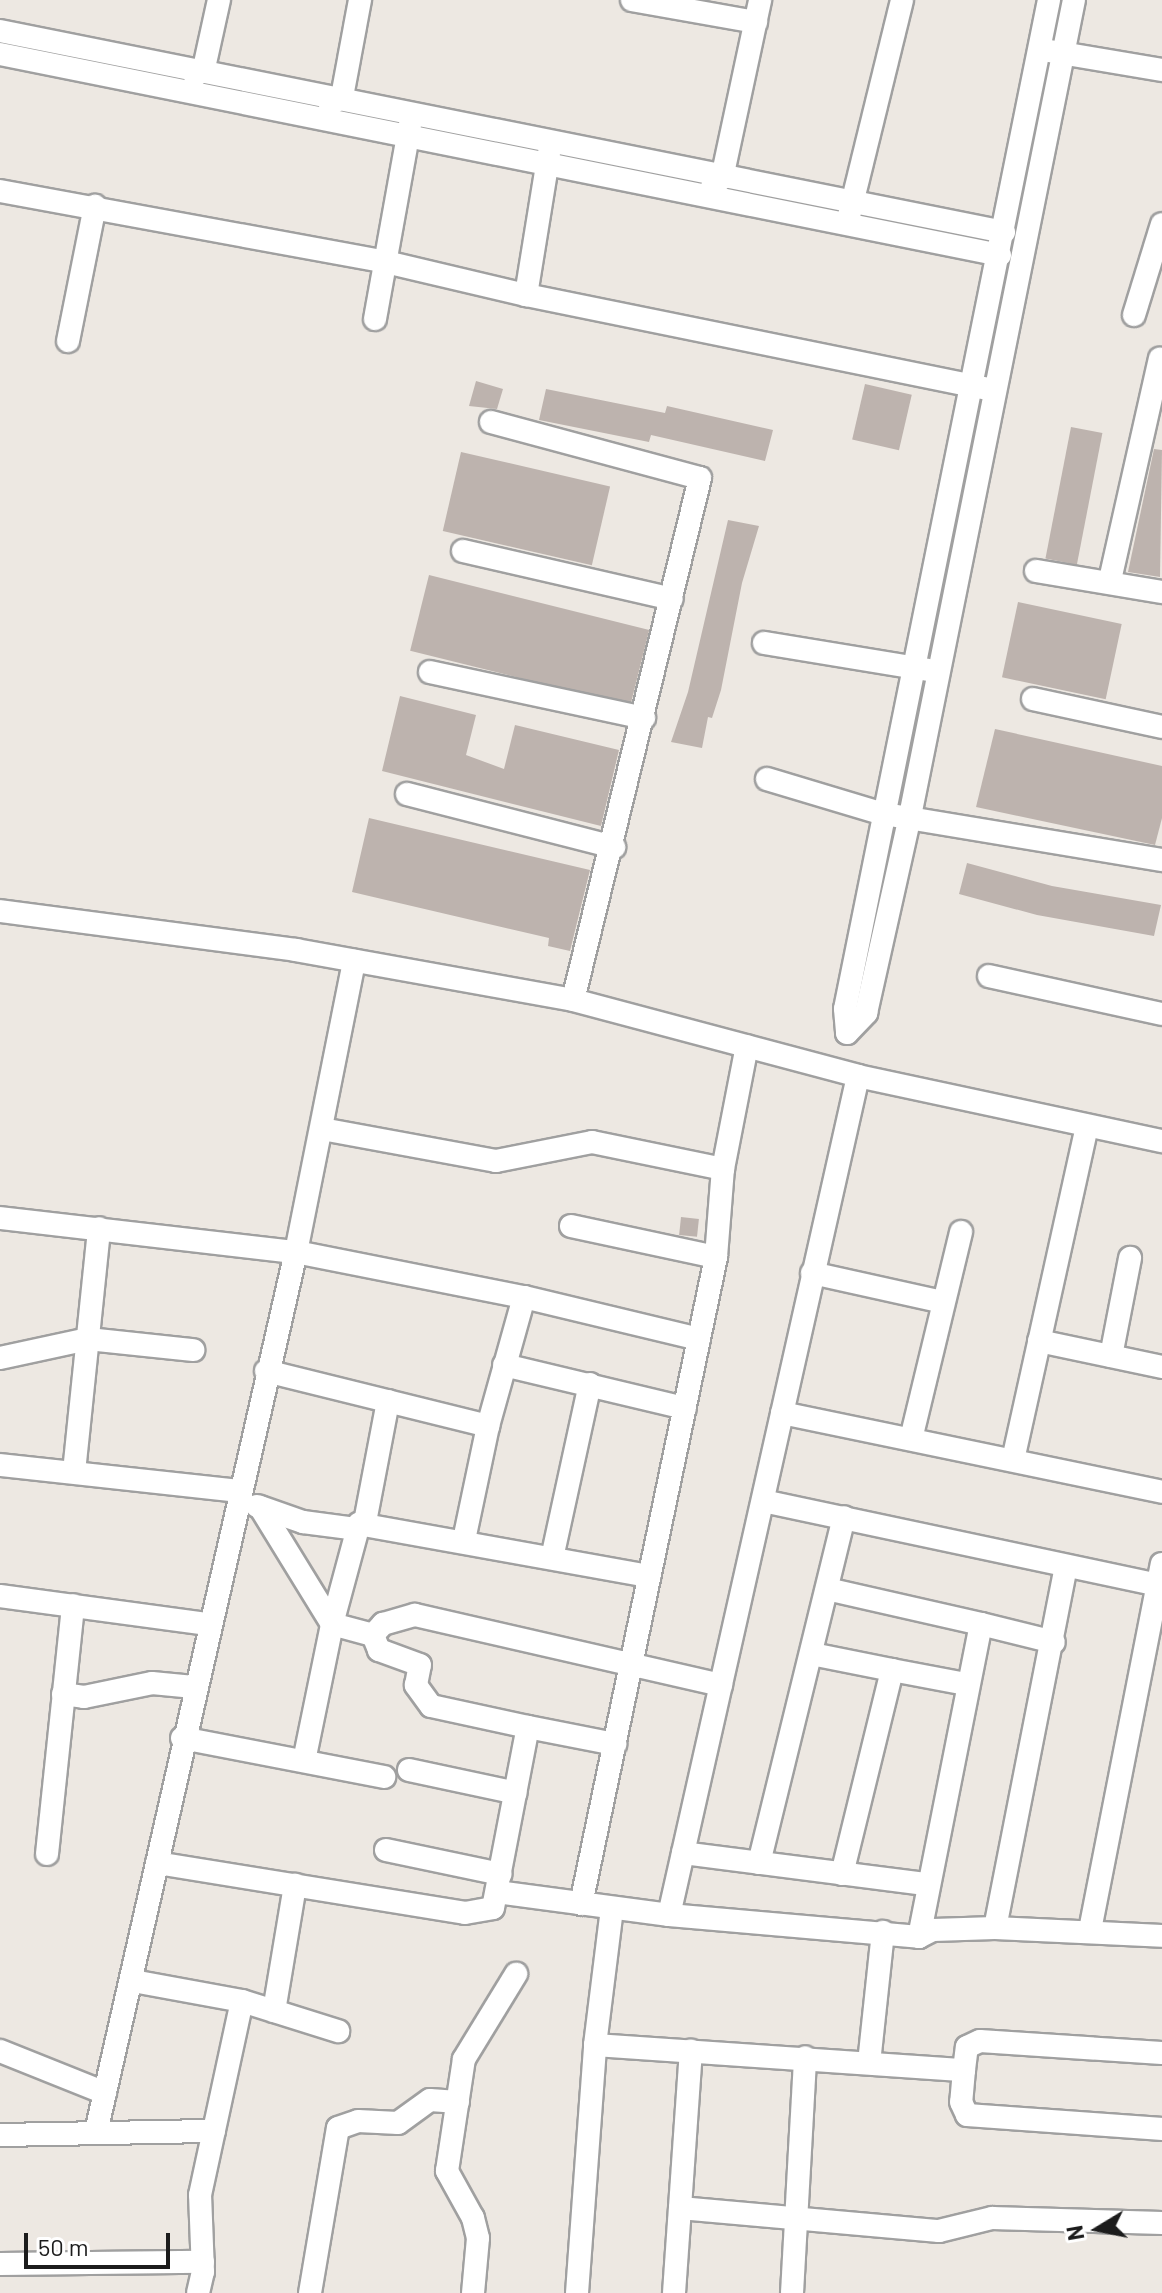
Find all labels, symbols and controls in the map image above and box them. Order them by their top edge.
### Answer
north arrow [1058,2189,1138,2269]
scale bar [28,2217,174,2267]
text: N [1060,2224,1088,2243]
text: 50 m [38,2232,89,2261]

